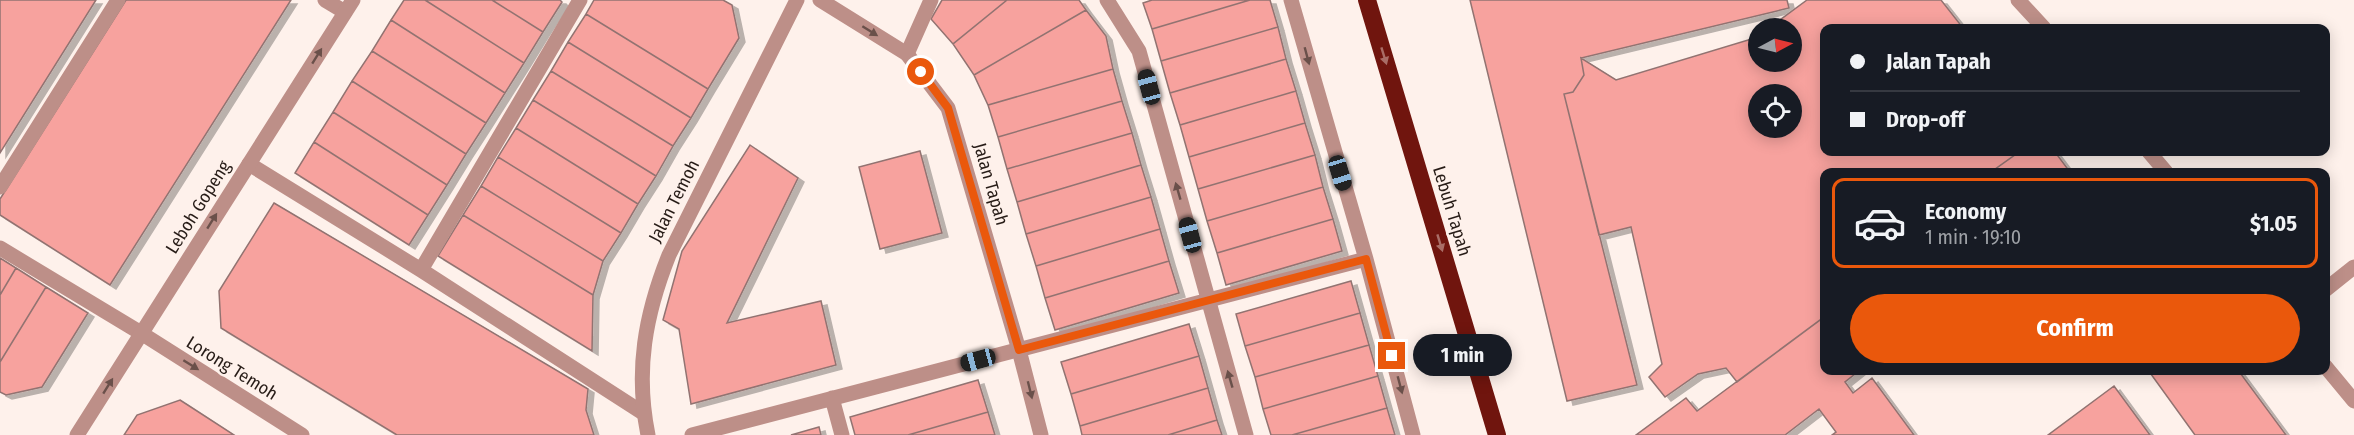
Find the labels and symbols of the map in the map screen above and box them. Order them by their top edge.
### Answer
north arrow [1748,18,1802,72]
one-way arrow [862,26,878,37]
one-way arrow [1303,47,1312,65]
one-way arrow [1380,47,1389,65]
one-way arrow [311,48,322,64]
route start [907,58,934,85]
car [1136,67,1162,107]
street label: Jalan Tapah [969,140,1013,228]
car [1326,153,1354,193]
street label: Leboh Gopeng [161,156,236,258]
street label: Jalan Temoh [644,156,704,246]
street label: Lebuh Tapah [1428,163,1476,259]
one-way arrow [1173,182,1182,200]
one-way arrow [207,213,218,229]
car [1177,215,1203,255]
one-way arrow [1436,234,1445,252]
street label: Lorong Temoh [182,331,282,405]
callout: 1 min [1413,335,1512,377]
route end [1378,342,1405,369]
car [958,347,998,373]
one-way arrow [183,359,199,370]
one-way arrow [1225,370,1235,388]
one-way arrow [1396,377,1405,395]
one-way arrow [102,378,114,394]
one-way arrow [1025,381,1035,399]

